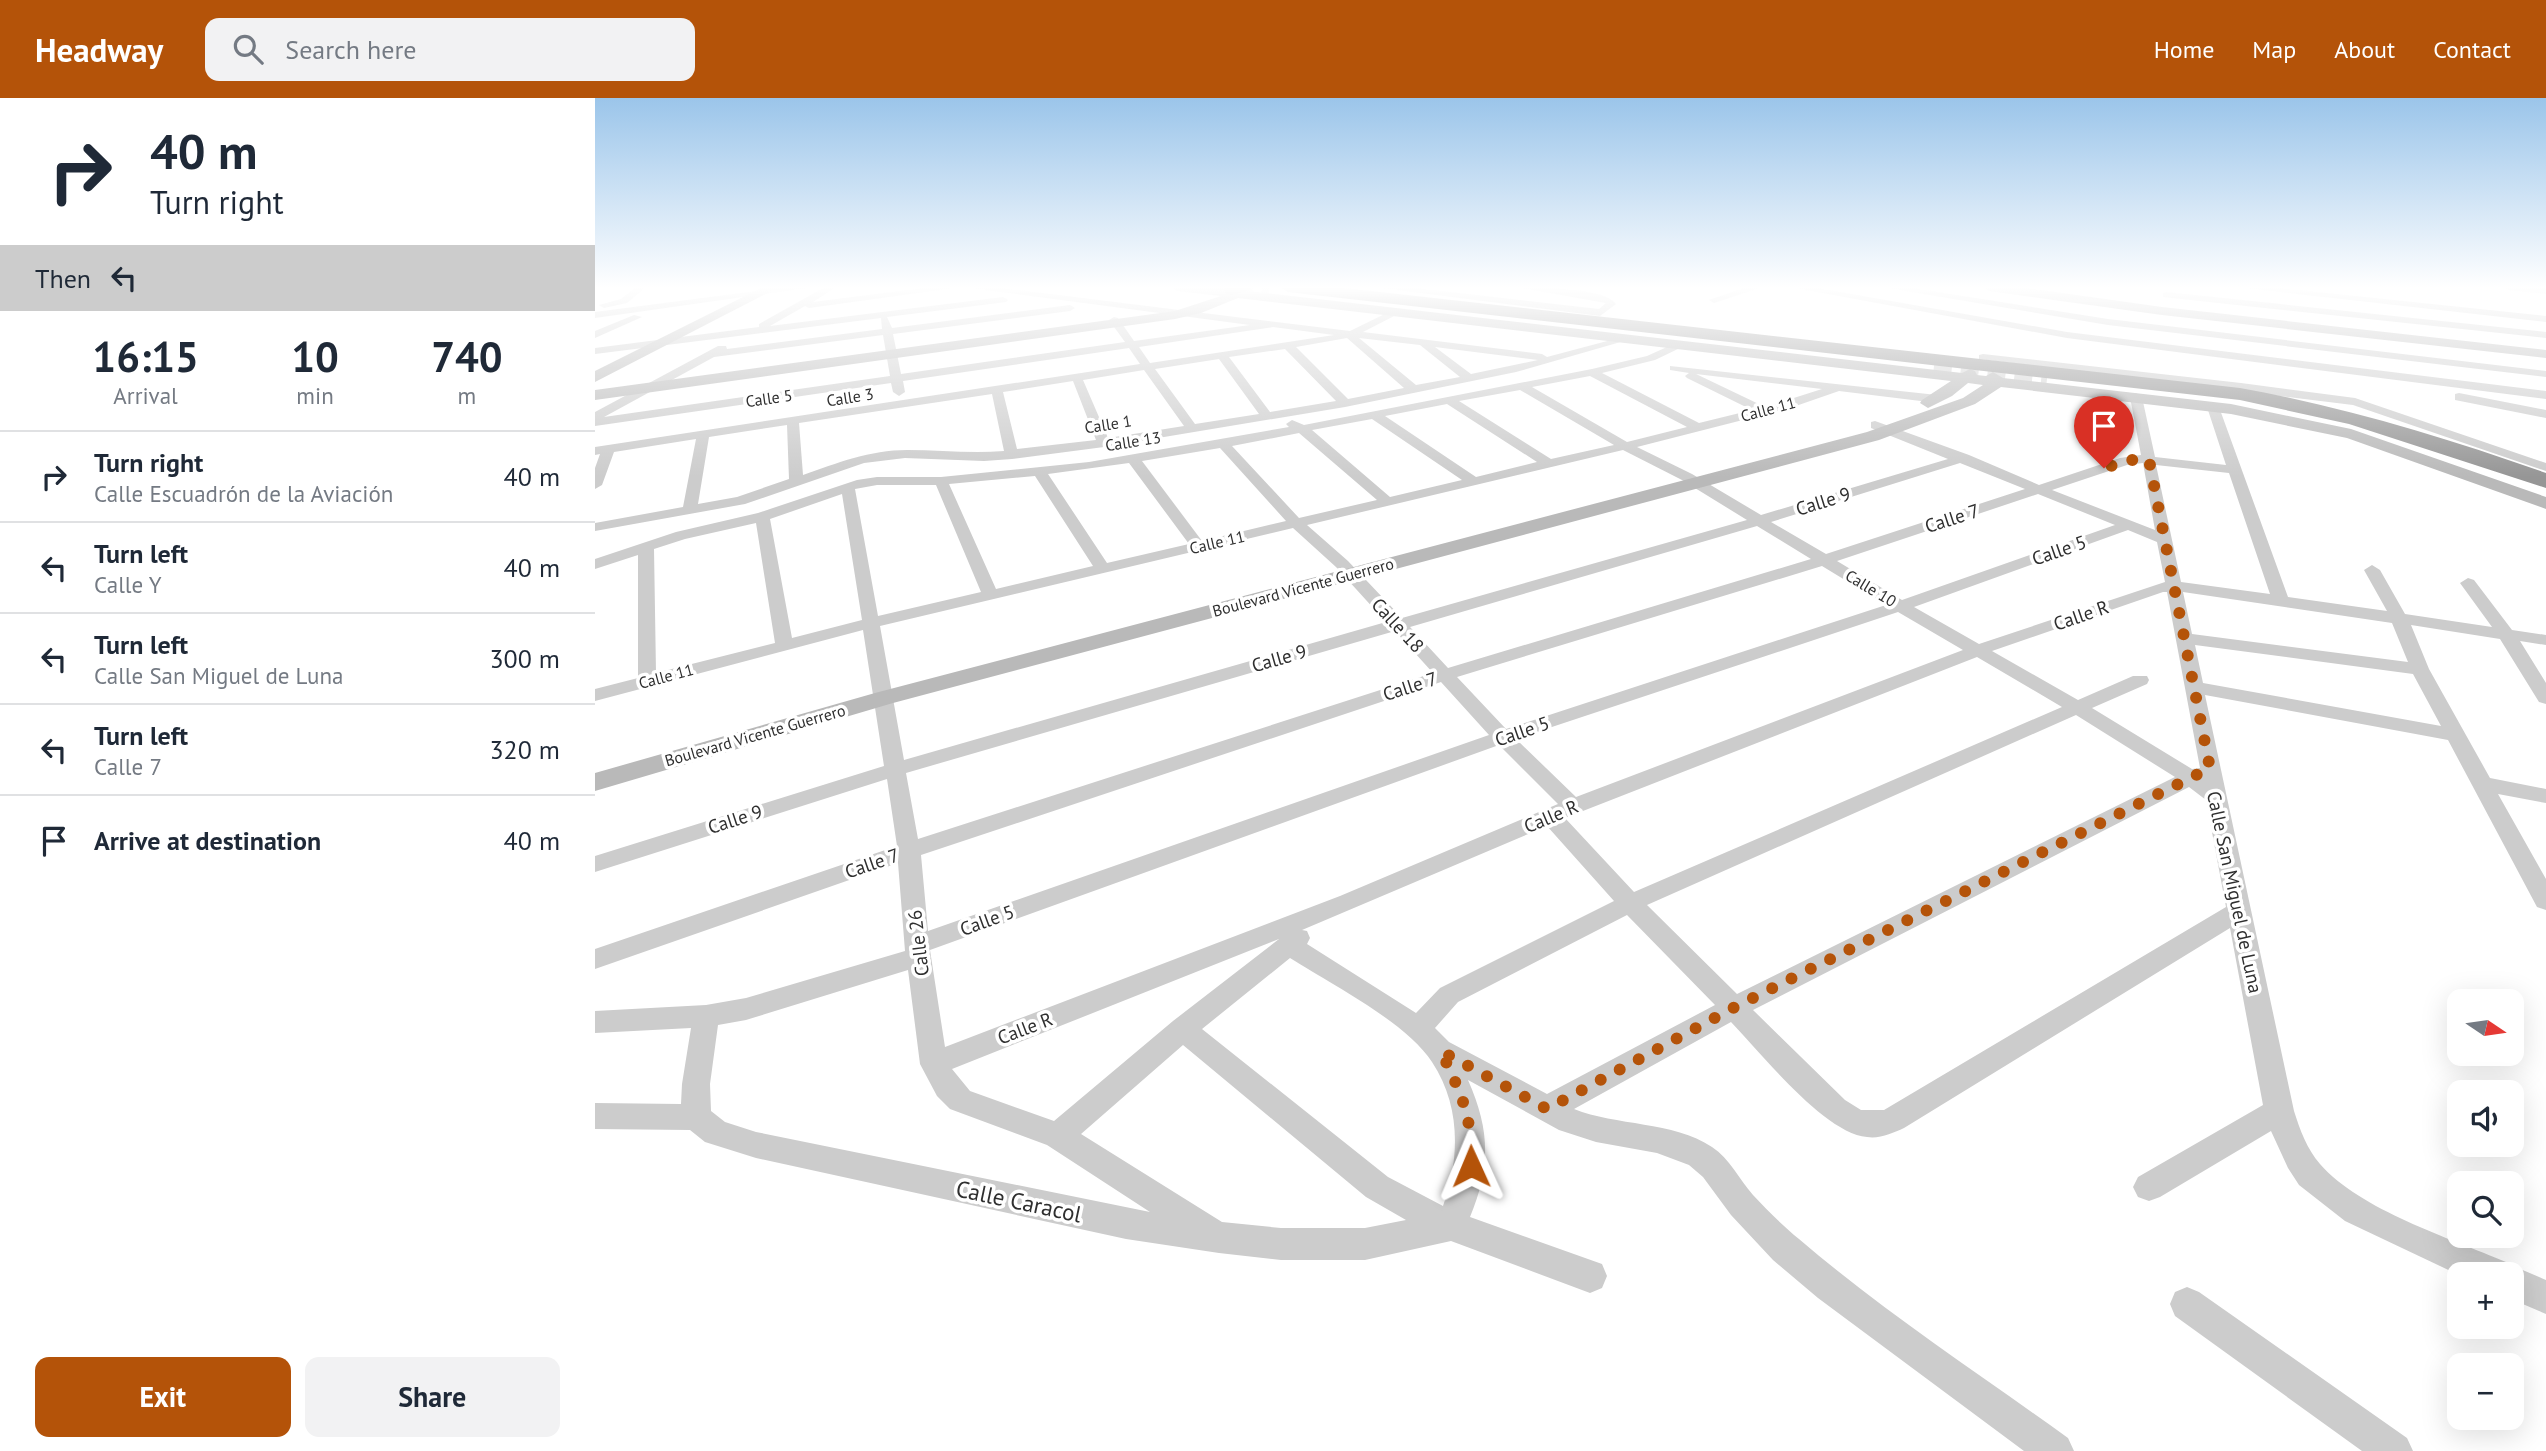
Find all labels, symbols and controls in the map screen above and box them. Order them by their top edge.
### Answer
search box [205,18,695,81]
text: Headway [35,28,163,71]
icon: search [229,30,267,68]
text: Search here [285,33,416,66]
text: Home [2154,34,2214,65]
text: Map [2252,34,2296,65]
text: About [2334,34,2395,65]
text: Contact [2433,34,2511,65]
text: 40 m [150,119,257,183]
icon: right [35,126,126,217]
text: Turn right [150,181,284,223]
icon: left [105,259,143,297]
text: Then [35,262,91,295]
text: 16:15 [92,329,199,384]
text: 10 [291,329,339,384]
text: 740 [431,329,503,384]
text: Arrival [113,381,178,410]
text: min [296,381,334,410]
text: m [458,381,476,410]
street label: Calle 3 [825,383,875,411]
street label: Calle 5 [744,385,794,411]
street label: Calle 11 [1738,392,1798,426]
pin [2074,396,2134,468]
icon: arrive [2085,407,2123,445]
street label: Calle 1 [1083,410,1133,438]
street label: Calle 13 [1104,427,1162,455]
text: Turn right [94,446,203,479]
icon: right [35,458,73,496]
text: 40 m [504,460,560,493]
text: Calle Escuadrón de la Aviación [94,479,393,508]
street label: Calle 9 [1793,481,1853,521]
street label: Calle 7 [1922,498,1982,538]
street label: Calle 11 [1187,526,1247,558]
street label: Calle 5 [2029,530,2089,570]
text: Turn left [94,537,188,570]
icon: left [35,549,73,587]
text: 40 m [504,551,560,584]
street label: Boulevard Vicente Guerrero [1210,553,1396,621]
street label: Calle 10 [1842,565,1900,611]
text: Calle Y [94,570,162,599]
street label: Calle 18 [1367,593,1429,657]
street label: Calle R [2050,594,2112,636]
text: Turn left [94,628,188,661]
street label: Calle 9 [1249,639,1309,677]
icon: left [35,640,73,678]
text: 300 m [489,642,560,675]
street label: Calle 11 [636,659,696,693]
text: Calle San Miguel de Luna [94,661,343,690]
street label: Calle 7 [1380,666,1440,706]
street label: Boulevard Vicente Guerrero [662,700,848,770]
street label: Calle 5 [1492,711,1552,751]
text: Turn left [94,719,188,752]
icon: left [35,731,73,769]
text: 320 m [489,733,560,766]
text: Calle 7 [94,752,162,781]
street label: Calle San Miguel de Luna [2202,789,2268,995]
street label: Calle R [1520,794,1582,838]
street label: Calle 9 [705,799,765,839]
icon: arrive [35,822,73,860]
text: Arrive at destination [94,824,321,857]
text: 40 m [504,824,560,857]
street label: Calle 7 [842,843,902,883]
street label: Calle 5 [957,899,1017,941]
street label: Calle 26 [902,909,934,977]
north arrow [2447,989,2523,1066]
map controls [2447,989,2524,1430]
street label: Calle R [994,1007,1056,1049]
button: sound [2447,1080,2524,1157]
position arrow [1434,1129,1508,1203]
button: search [2447,1171,2524,1248]
street label: Calle Caracol [954,1174,1085,1229]
button: + [2447,1262,2524,1339]
button: − [2447,1353,2524,1430]
button: Exit [35,1357,291,1437]
button: Share [305,1357,560,1437]

